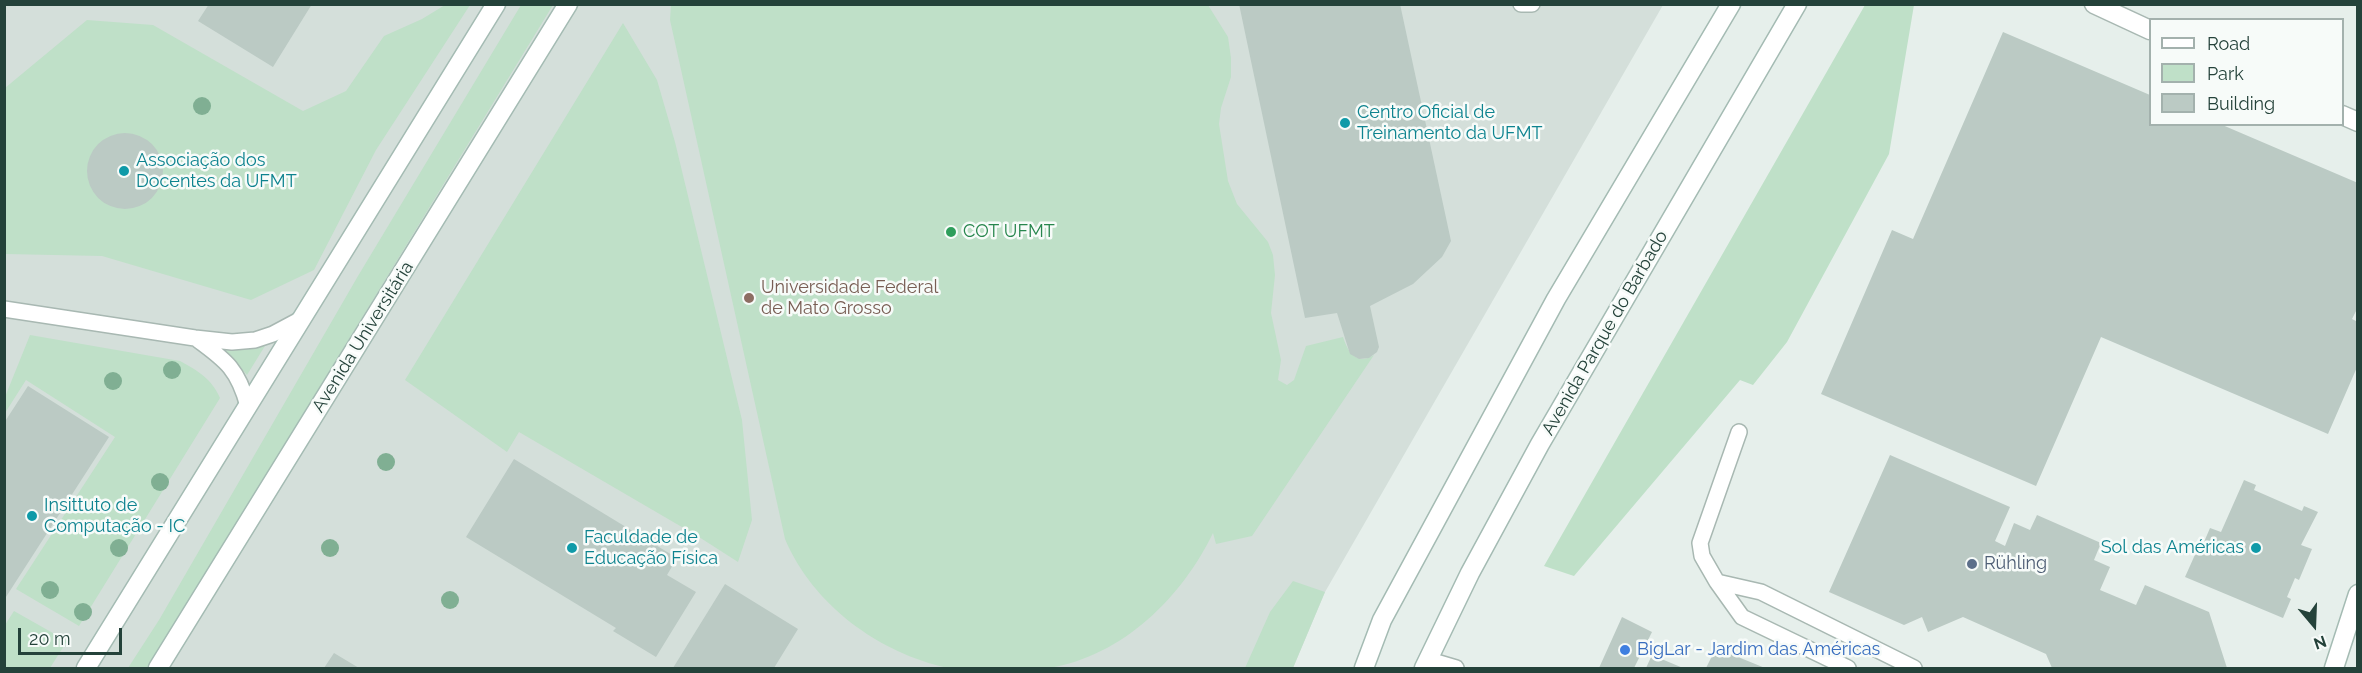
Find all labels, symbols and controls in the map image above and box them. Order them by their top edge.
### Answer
legend [2149,18,2344,126]
text: Road [2207,33,2250,54]
text: Park [2207,63,2244,84]
text: Building [2207,93,2275,114]
place label: Centro Oficial de Treinamento da UFMT [1357,102,1542,144]
marker: Centro Oficial de Treinamento da UFMT [1338,116,1352,130]
place label: Associação dos Docentes da UFMT [136,150,297,192]
marker: Associação dos Docentes da UFMT [117,164,131,178]
place label: COT UFMT [963,221,1055,243]
marker: COT UFMT [944,225,958,239]
street label: Avenida Parque do Barbado [1537,227,1673,439]
street label: Avenida Universitária [308,257,418,417]
place label: Universidade Federal de Mato Grosso [761,277,938,320]
marker: Universidade Federal de Mato Grosso [742,291,756,305]
place label: Insittuto de Computação - IC [44,495,185,538]
marker: Insittuto de Computação - IC [25,509,39,523]
place label: Faculdade de Educação Física [584,527,718,570]
place label: Sol das Américas [2101,537,2244,559]
marker: Faculdade de Educação Física [565,541,579,555]
marker: Sol das Américas [2249,541,2263,555]
place label: Rühling [1984,553,2047,575]
marker: Rühling [1965,557,1979,571]
north arrow [2284,595,2344,655]
scale bar [21,616,124,654]
text: 20 m [29,628,71,649]
text: N [2311,632,2329,653]
place label: BigLar - Jardim das Américas [1637,639,1880,661]
marker: BigLar - Jardim das Américas [1618,643,1632,657]

